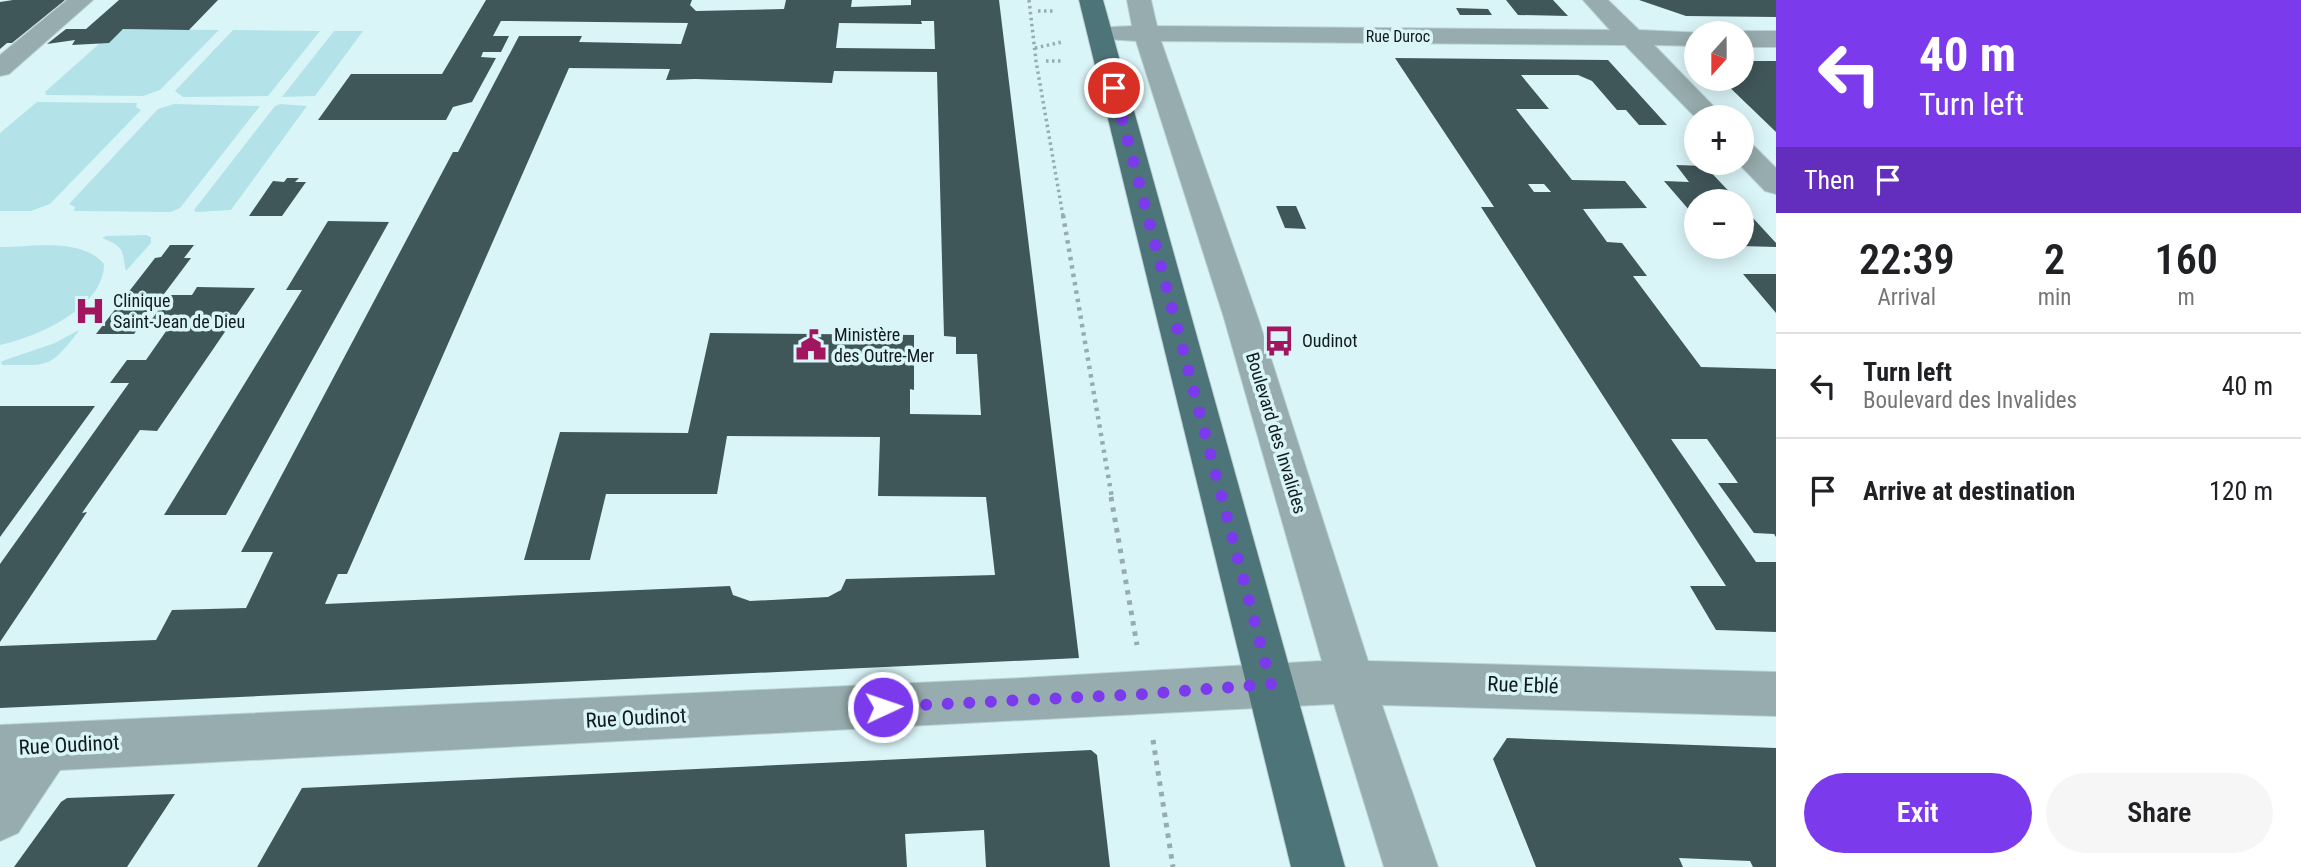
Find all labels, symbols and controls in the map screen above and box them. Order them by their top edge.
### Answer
north arrow [1684,21,1754,91]
map controls [1684,21,1754,259]
text: 40 m [1919,26,2016,83]
street label: Rue Duroc [1366,27,1430,46]
icon: left [1804,28,1895,119]
pin [1084,58,1144,118]
icon: arrive [1095,69,1133,107]
text: Turn left [1919,85,2024,123]
button: + [1684,105,1754,175]
icon: arrive [1869,161,1907,199]
text: Then [1804,165,1855,195]
button: − [1684,189,1754,259]
text: 22:39 [1859,235,1955,284]
text: 2 [2044,235,2065,284]
text: 160 [2155,235,2218,284]
text: Arrival [1878,284,1936,311]
text: min [2038,284,2071,311]
text: m [2178,284,2195,311]
place label: Clinique Saint-Jean de Dieu [113,290,245,332]
hospital icon: Clinique Saint-Jean de Dieu [73,294,107,328]
place label: Ministère des Outre-Mer [834,324,935,366]
bus stop icon: Oudinot [1262,324,1296,358]
public building icon: Ministère des Outre-Mer [794,328,828,362]
place label: Oudinot [1302,330,1358,351]
street label: Boulevard des Invalides [1242,350,1311,516]
text: Turn left [1863,357,1952,387]
icon: left [1804,367,1842,405]
text: 40 m [2222,371,2273,401]
text: Boulevard des Invalides [1863,387,2077,414]
icon: arrive [1804,472,1842,510]
text: Arrive at destination [1863,476,2075,506]
text: 120 m [2209,476,2273,506]
position arrow [846,670,920,744]
street label: Rue Eblé [1487,672,1559,698]
street label: Rue Oudinot [585,703,687,733]
street label: Rue Oudinot [18,730,120,760]
button: Exit [1804,773,2032,853]
button: Share [2046,773,2273,853]

